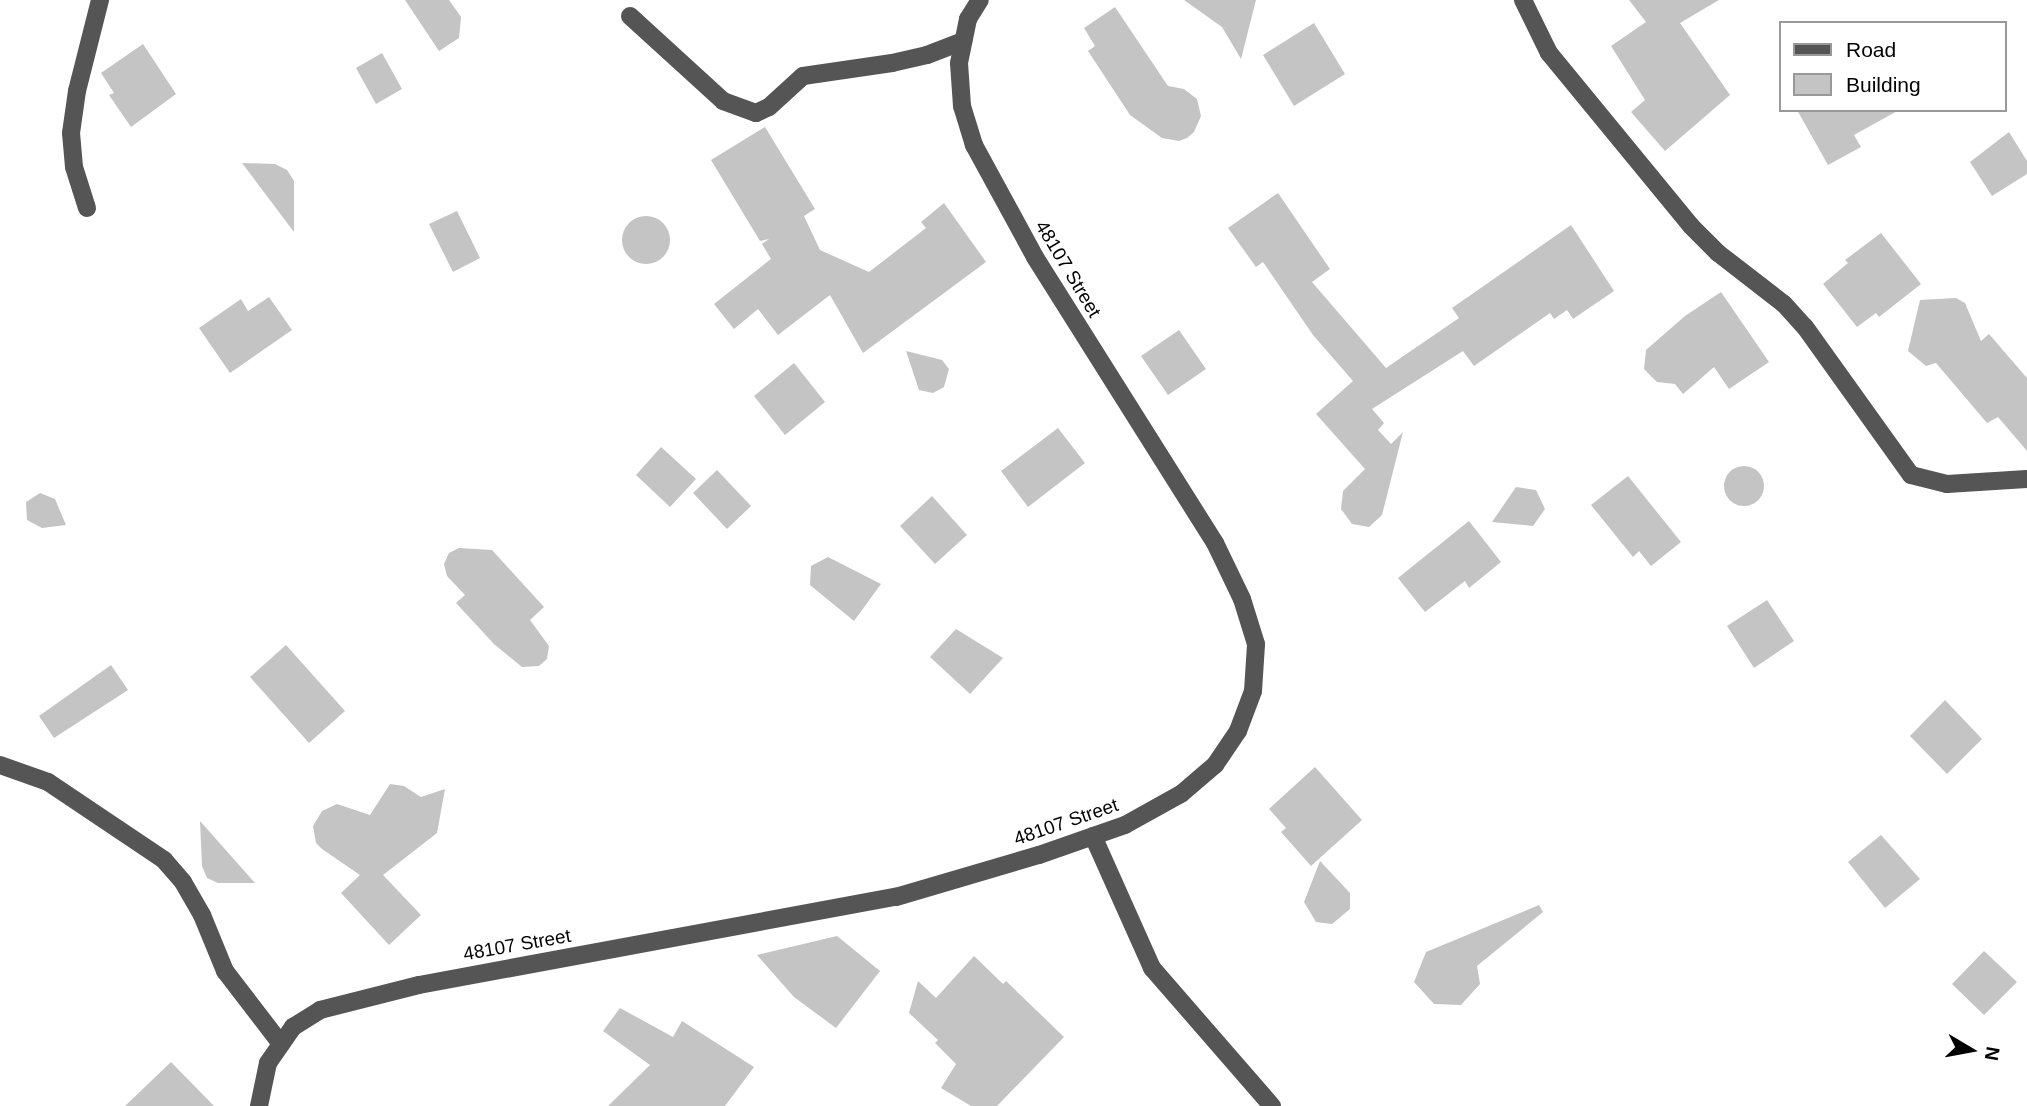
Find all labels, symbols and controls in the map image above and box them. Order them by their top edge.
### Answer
legend [1778,21,2006,112]
text: Road [1846,38,1896,61]
text: Building [1846,73,1921,96]
street label: 48107 Street [1030,216,1106,322]
street label: 48107 Street [1011,794,1121,850]
street label: 48107 Street [461,924,573,966]
north arrow [1936,1015,2006,1085]
text: N [1981,1045,2004,1062]

